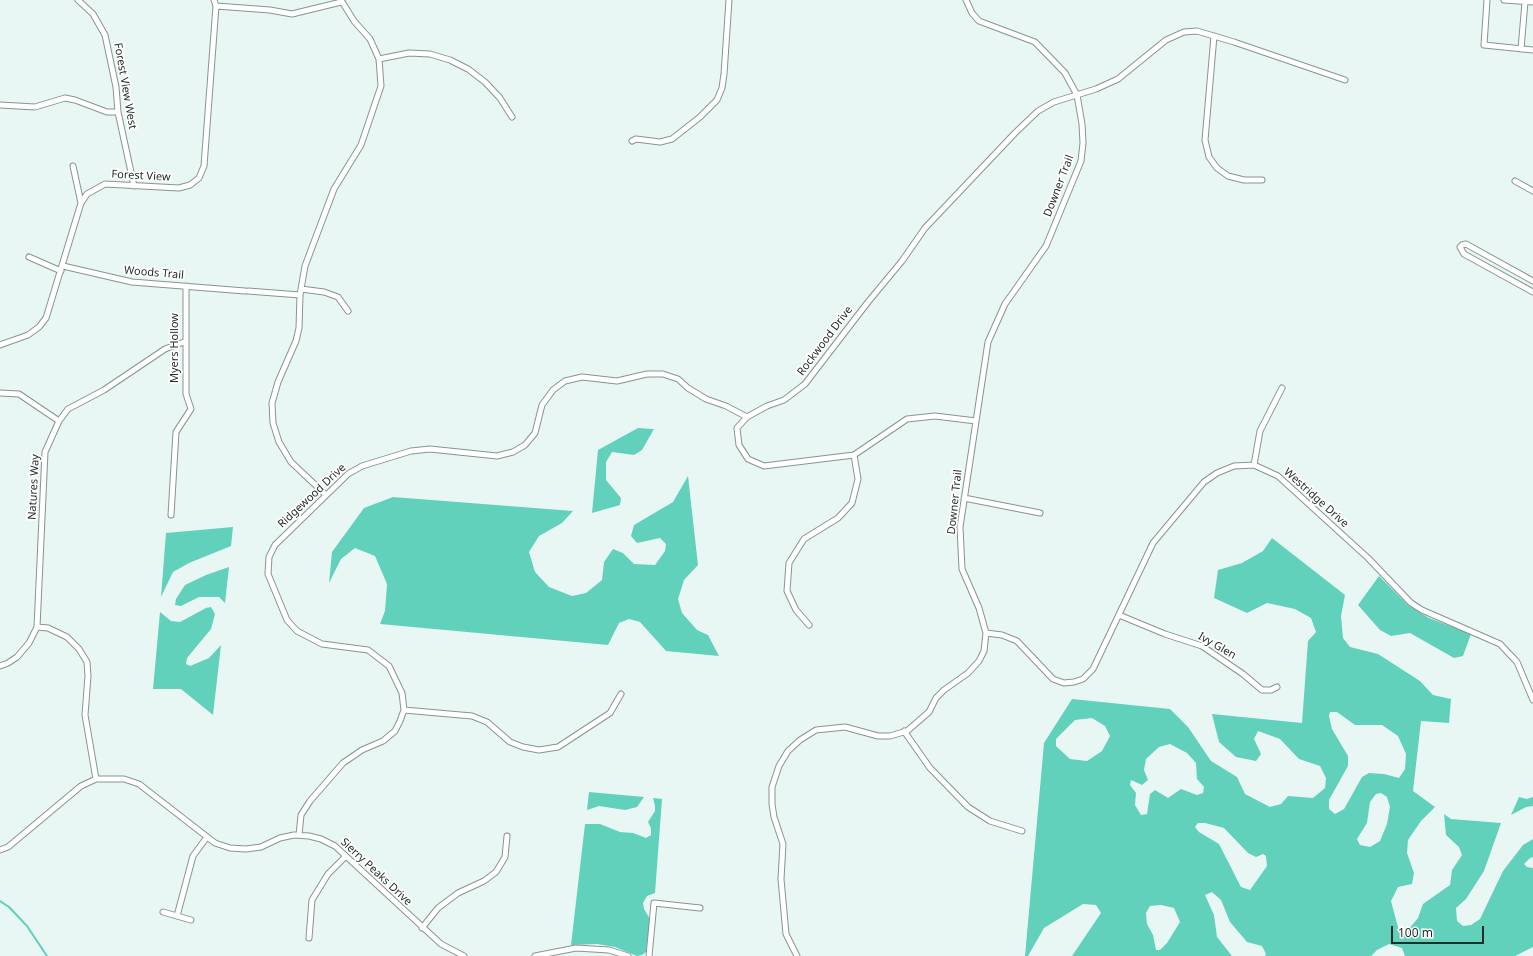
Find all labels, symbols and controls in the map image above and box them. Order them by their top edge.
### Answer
street label: Forest View West [111,42,139,130]
street label: Downer Trail [1041,153,1077,219]
street label: Forest View [111,168,171,184]
street label: Woods Trail [124,264,184,282]
street label: Rockwood Drive [795,304,855,378]
street label: Myers Hollow [168,313,182,383]
street label: Natures Way [26,454,42,520]
street label: Ridgewood Drive [275,461,349,531]
street label: Westridge Drive [1281,465,1351,531]
street label: Downer Trail [945,469,965,535]
street label: Ivy Glen [1196,630,1238,662]
street label: Sierry Peaks Drive [338,836,414,908]
scale bar [1393,918,1486,944]
text: 100 m [1398,924,1433,941]

